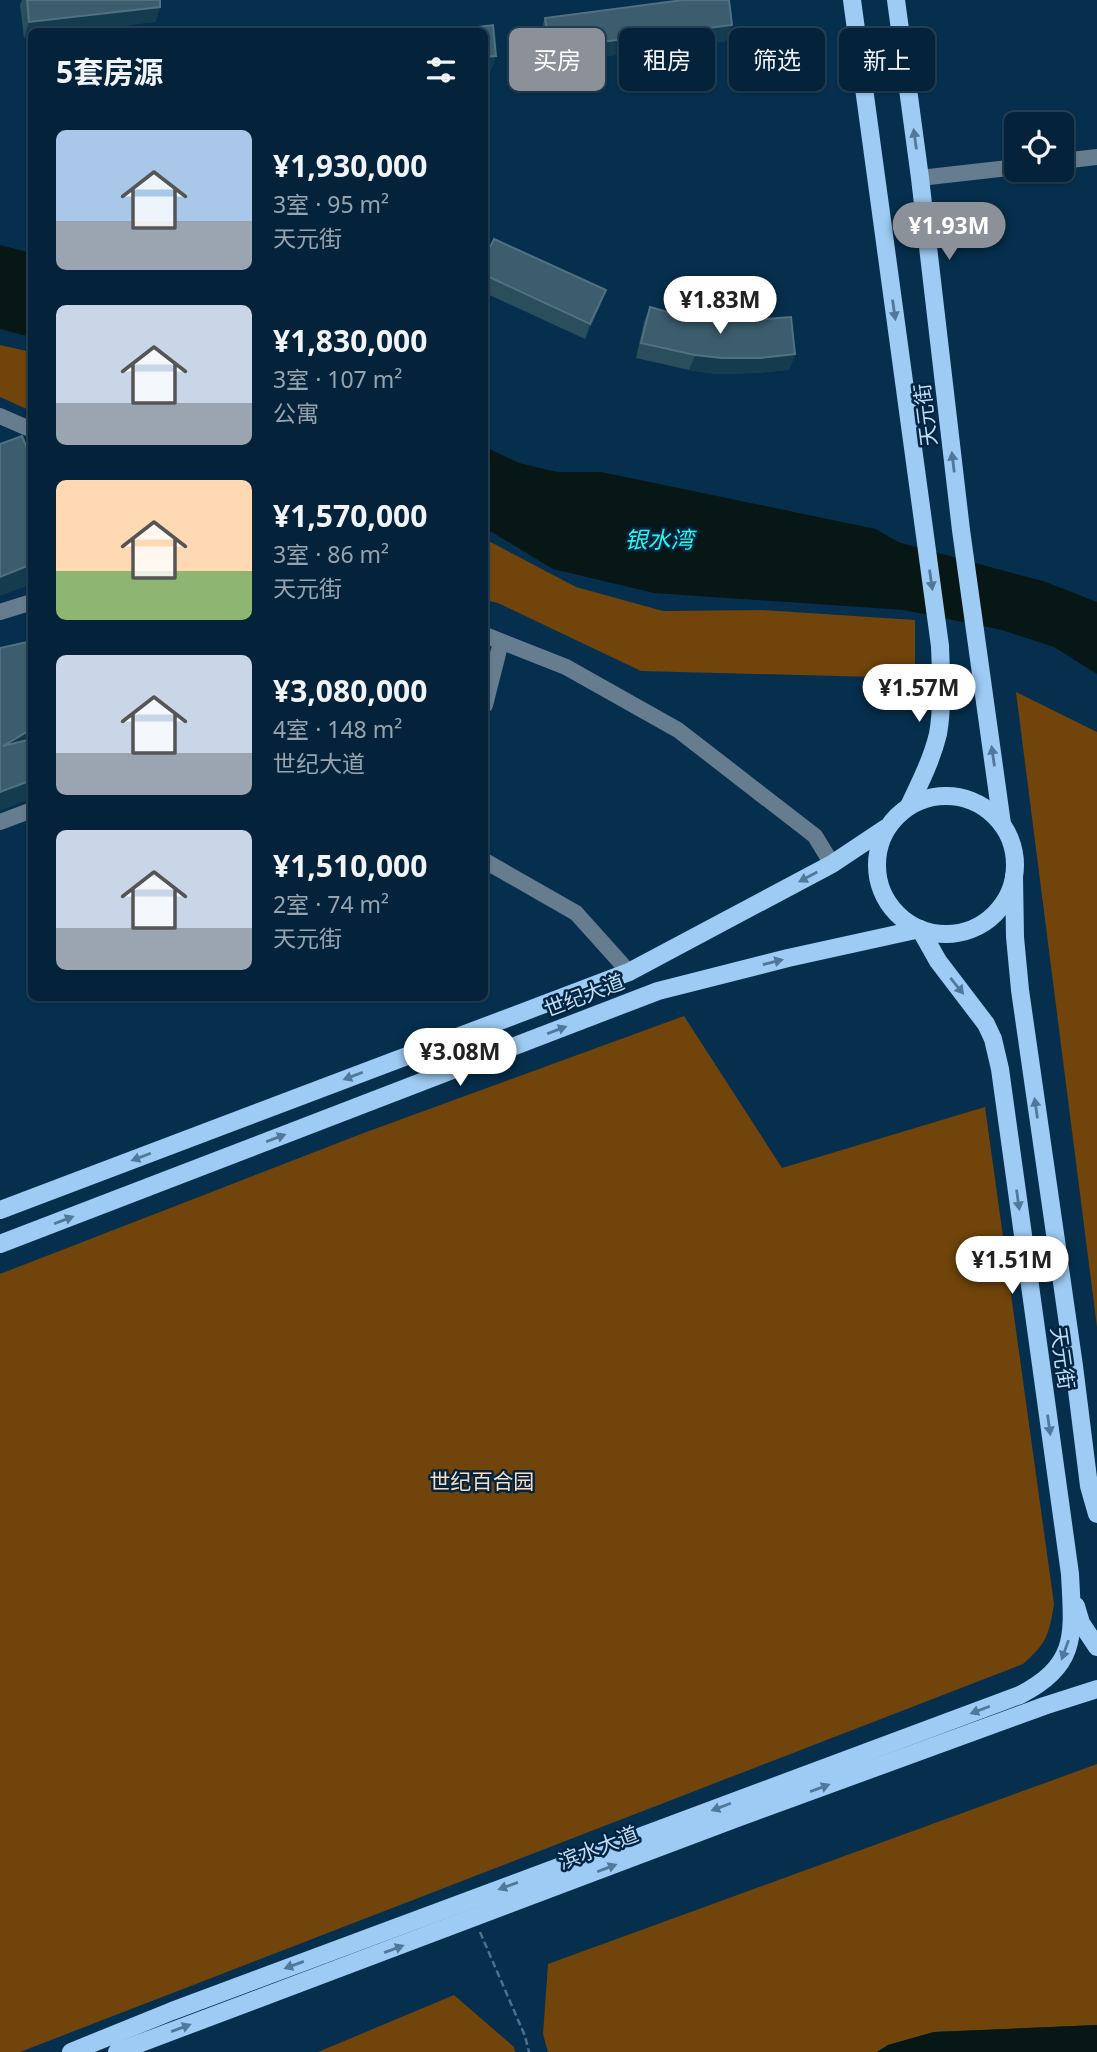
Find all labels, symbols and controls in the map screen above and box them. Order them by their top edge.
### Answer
chip: 买房 [509,28,605,91]
chip: 租房 [619,28,715,91]
chip: 筛选 [729,28,825,91]
chip: 新上 [839,28,935,91]
text: 5套房源 [56,51,163,92]
icon: filters [422,51,460,89]
map controls [1004,112,1074,182]
button: locate [1004,112,1074,182]
one-way arrow [909,128,920,150]
text: ¥1,930,000 [273,145,427,186]
icon: home [112,158,196,242]
text: 3室 · 95 m² [273,188,389,220]
pin: ¥1.93M [892,202,1006,262]
text: ¥1.93M [909,209,989,241]
text: 天元街 [273,222,342,254]
pin: ¥1.83M [663,276,777,336]
text: ¥1.83M [680,283,760,315]
one-way arrow [889,300,900,322]
text: ¥1,830,000 [273,320,427,361]
icon: home [112,333,196,417]
text: 3室 · 107 m² [273,363,402,395]
street label: 天元街 [907,382,943,448]
text: 公寓 [273,397,319,429]
one-way arrow [948,451,959,473]
text: ¥1,570,000 [273,495,427,536]
icon: home [112,508,196,592]
water label: 银水湾 [625,523,698,555]
text: 3室 · 86 m² [273,538,389,570]
one-way arrow [925,569,936,591]
text: 天元街 [273,572,342,604]
pin: ¥1.57M [862,664,976,724]
text: ¥3,080,000 [273,670,427,711]
text: ¥1.57M [879,671,959,703]
icon: home [112,683,196,767]
text: 4室 · 148 m² [273,713,402,745]
one-way arrow [987,745,998,767]
text: 世纪大道 [273,747,365,779]
text: ¥1,510,000 [273,845,427,886]
icon: home [112,858,196,942]
one-way arrow [798,871,817,883]
text: 2室 · 74 m² [273,888,389,920]
text: 天元街 [273,922,342,954]
one-way arrow [763,956,784,966]
street label: 世纪大道 [540,967,628,1023]
one-way arrow [949,977,964,994]
one-way arrow [546,1024,567,1035]
pin: ¥3.08M [403,1028,517,1088]
text: ¥3.08M [420,1035,500,1067]
one-way arrow [343,1071,364,1082]
one-way arrow [1031,1097,1042,1119]
one-way arrow [266,1133,287,1144]
one-way arrow [130,1152,151,1163]
one-way arrow [1013,1189,1024,1211]
one-way arrow [53,1214,74,1225]
pin: ¥1.51M [955,1236,1069,1296]
text: ¥1.51M [972,1243,1052,1275]
street label: 天元街 [1045,1325,1081,1391]
one-way arrow [1044,1414,1055,1436]
park label: 世纪百合园 [430,1467,535,1495]
one-way arrow [1059,1640,1070,1661]
one-way arrow [969,1705,990,1716]
one-way arrow [809,1782,830,1793]
one-way arrow [711,1802,732,1813]
street label: 滨水大道 [554,1819,642,1875]
one-way arrow [596,1863,617,1874]
one-way arrow [497,1881,518,1892]
one-way arrow [384,1943,405,1954]
one-way arrow [284,1960,305,1971]
one-way arrow [170,2022,191,2033]

